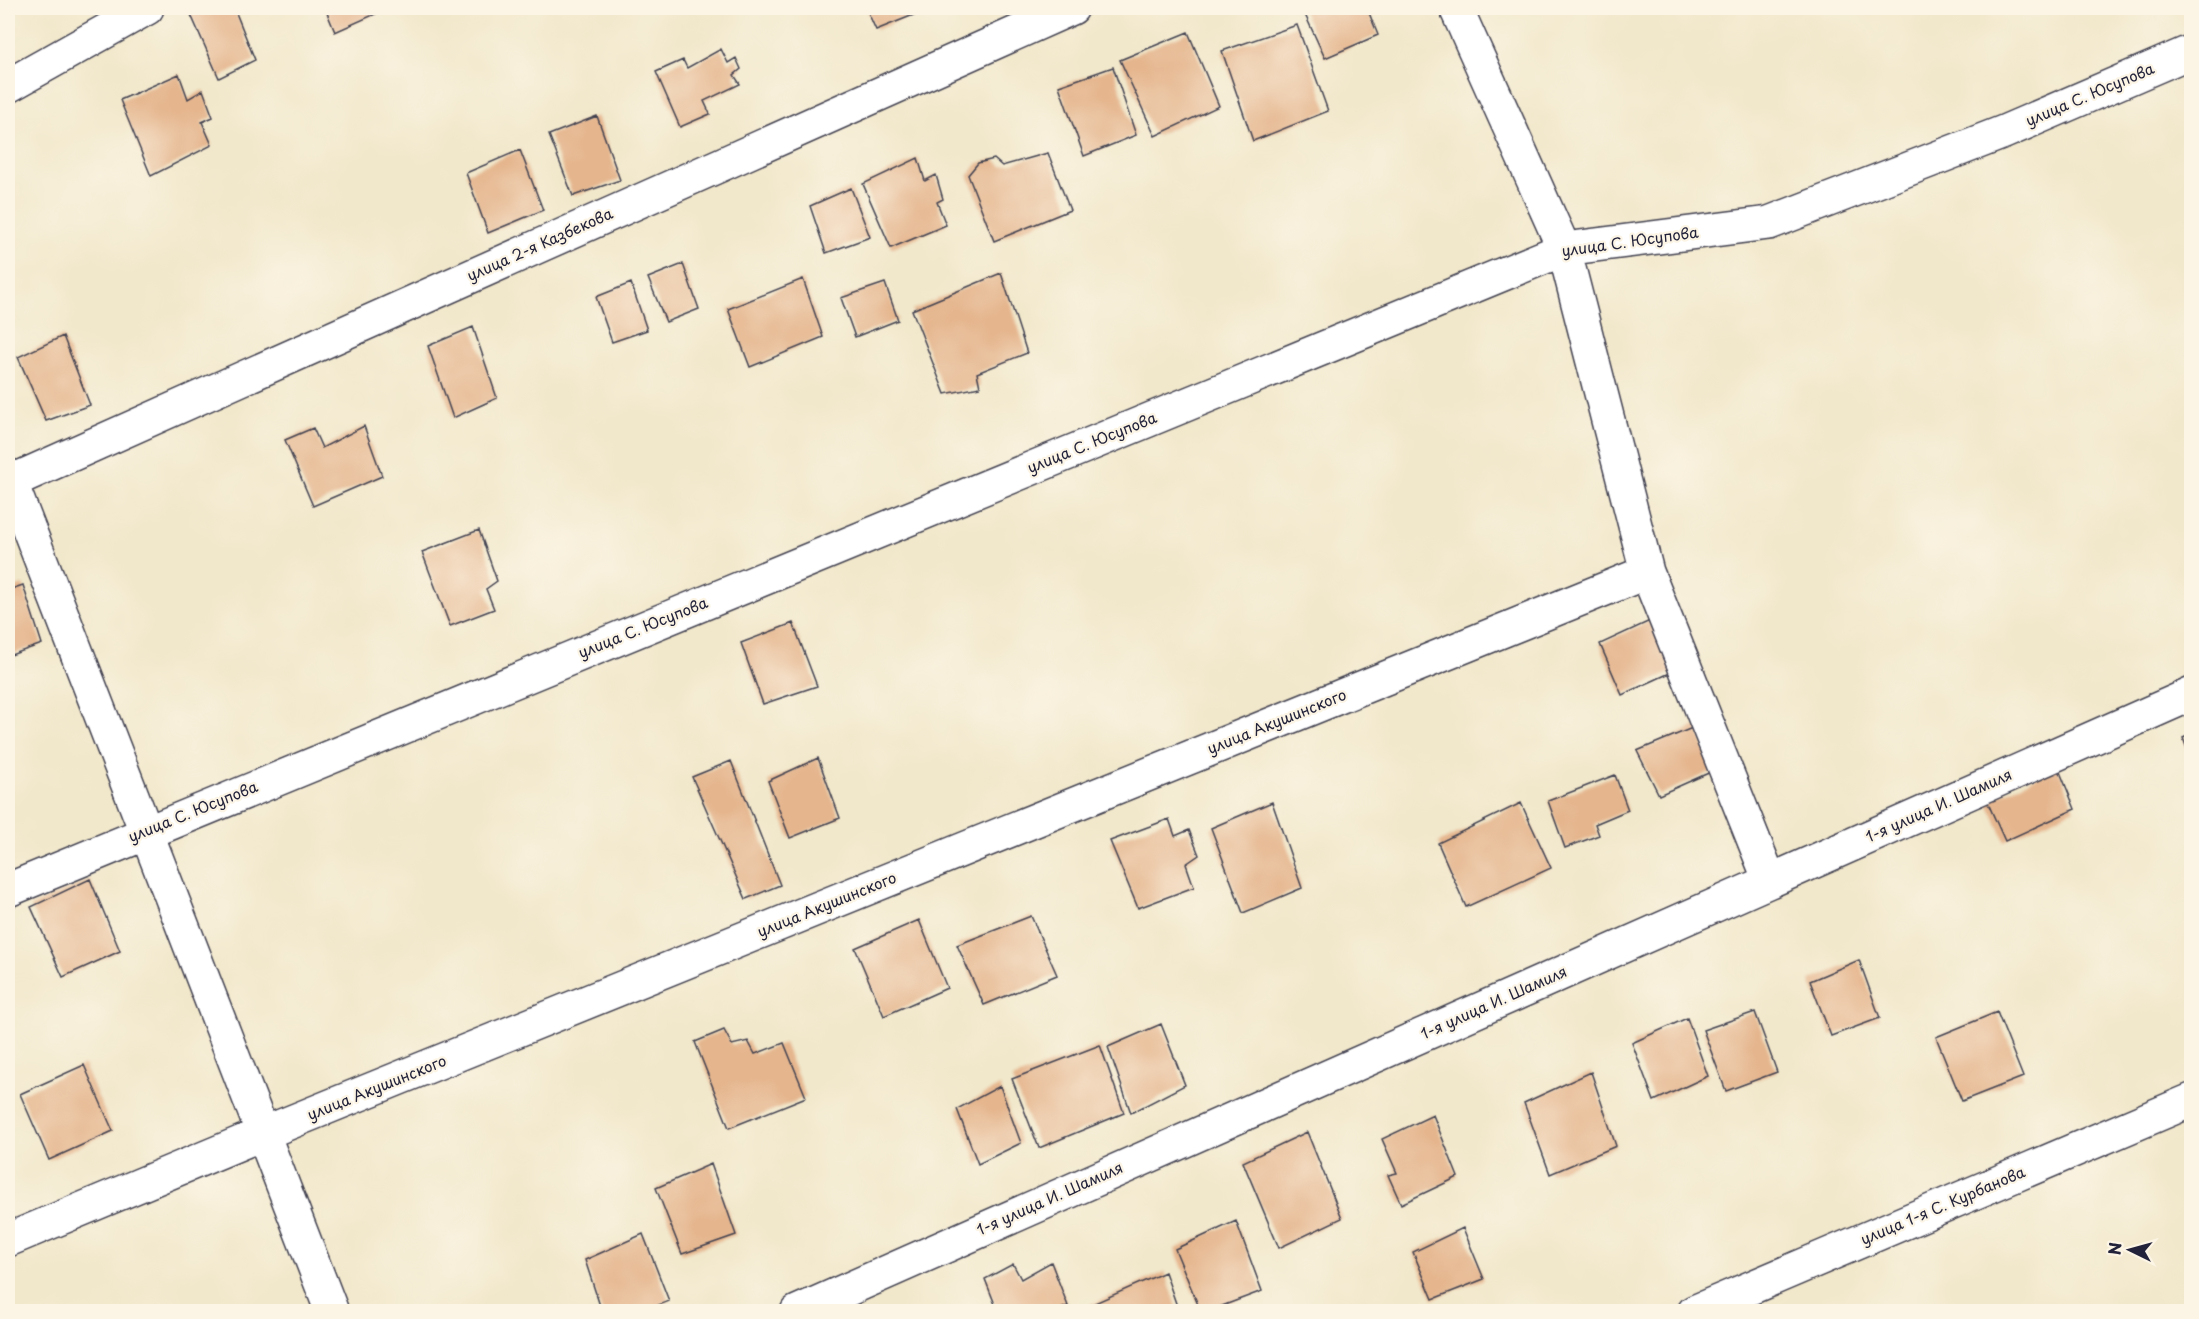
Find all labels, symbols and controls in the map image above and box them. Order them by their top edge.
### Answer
street label: улица С. Юсупова [2021,56,2158,131]
street label: улица 2-я Казбекова [463,201,617,286]
street label: улица С. Юсупова [1560,219,1700,262]
street label: улица С. Юсупова [1023,405,1160,478]
street label: улица С. Юсупова [574,590,711,663]
street label: улица Акушинского [1203,682,1350,759]
street label: 1-я улица И. Шамиля [1861,762,2015,847]
street label: улица С. Юсупова [124,774,261,847]
street label: улица Акушинского [753,865,900,942]
street label: 1-я улица И. Шамиля [1416,959,1570,1044]
street label: улица Акушинского [303,1048,450,1125]
street label: 1-я улица И. Шамиля [972,1155,1126,1240]
street label: улица 1-я С. Курбанова [1856,1159,2029,1250]
north arrow [2100,1220,2160,1280]
text: N [2102,1241,2127,1256]

